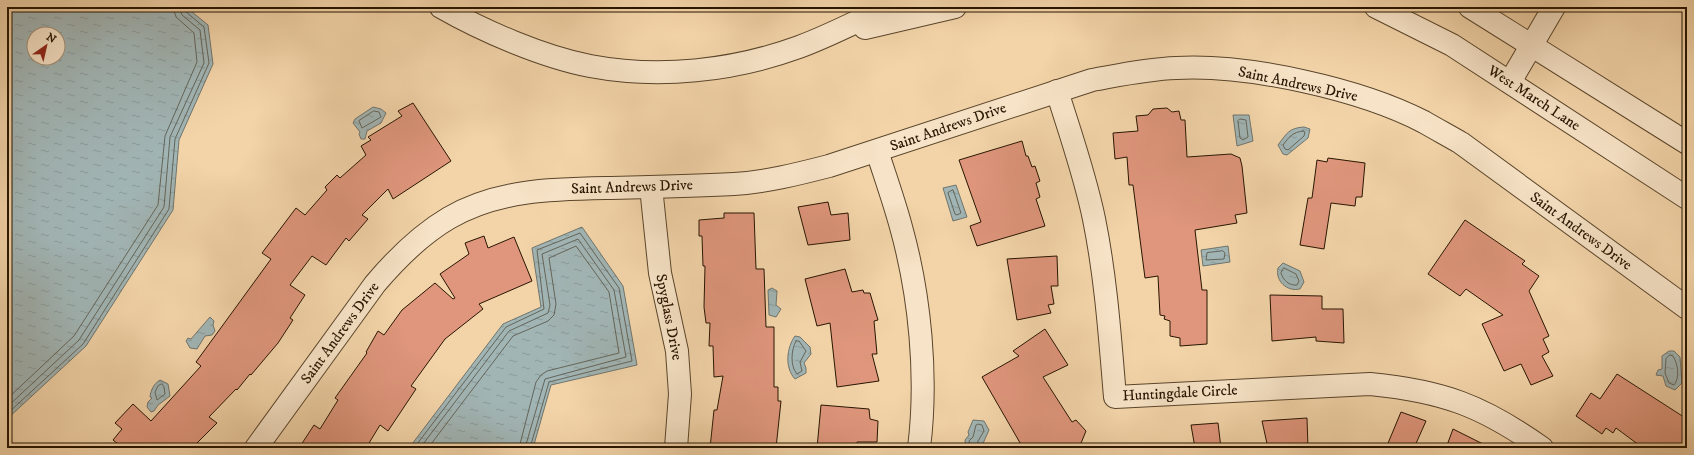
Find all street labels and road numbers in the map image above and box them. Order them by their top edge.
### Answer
street label: West March Lane [1483,60,1584,135]
street label: Saint Andrews Drive [1237,62,1359,106]
street label: Saint Andrews Drive [887,98,1009,156]
street label: Saint Andrews Drive [571,175,693,199]
street label: Saint Andrews Drive [1526,188,1636,274]
street label: Spyglass Drive [651,272,687,362]
street label: Saint Andrews Drive [297,278,383,388]
street label: Huntingdale Circle [1122,380,1238,406]

